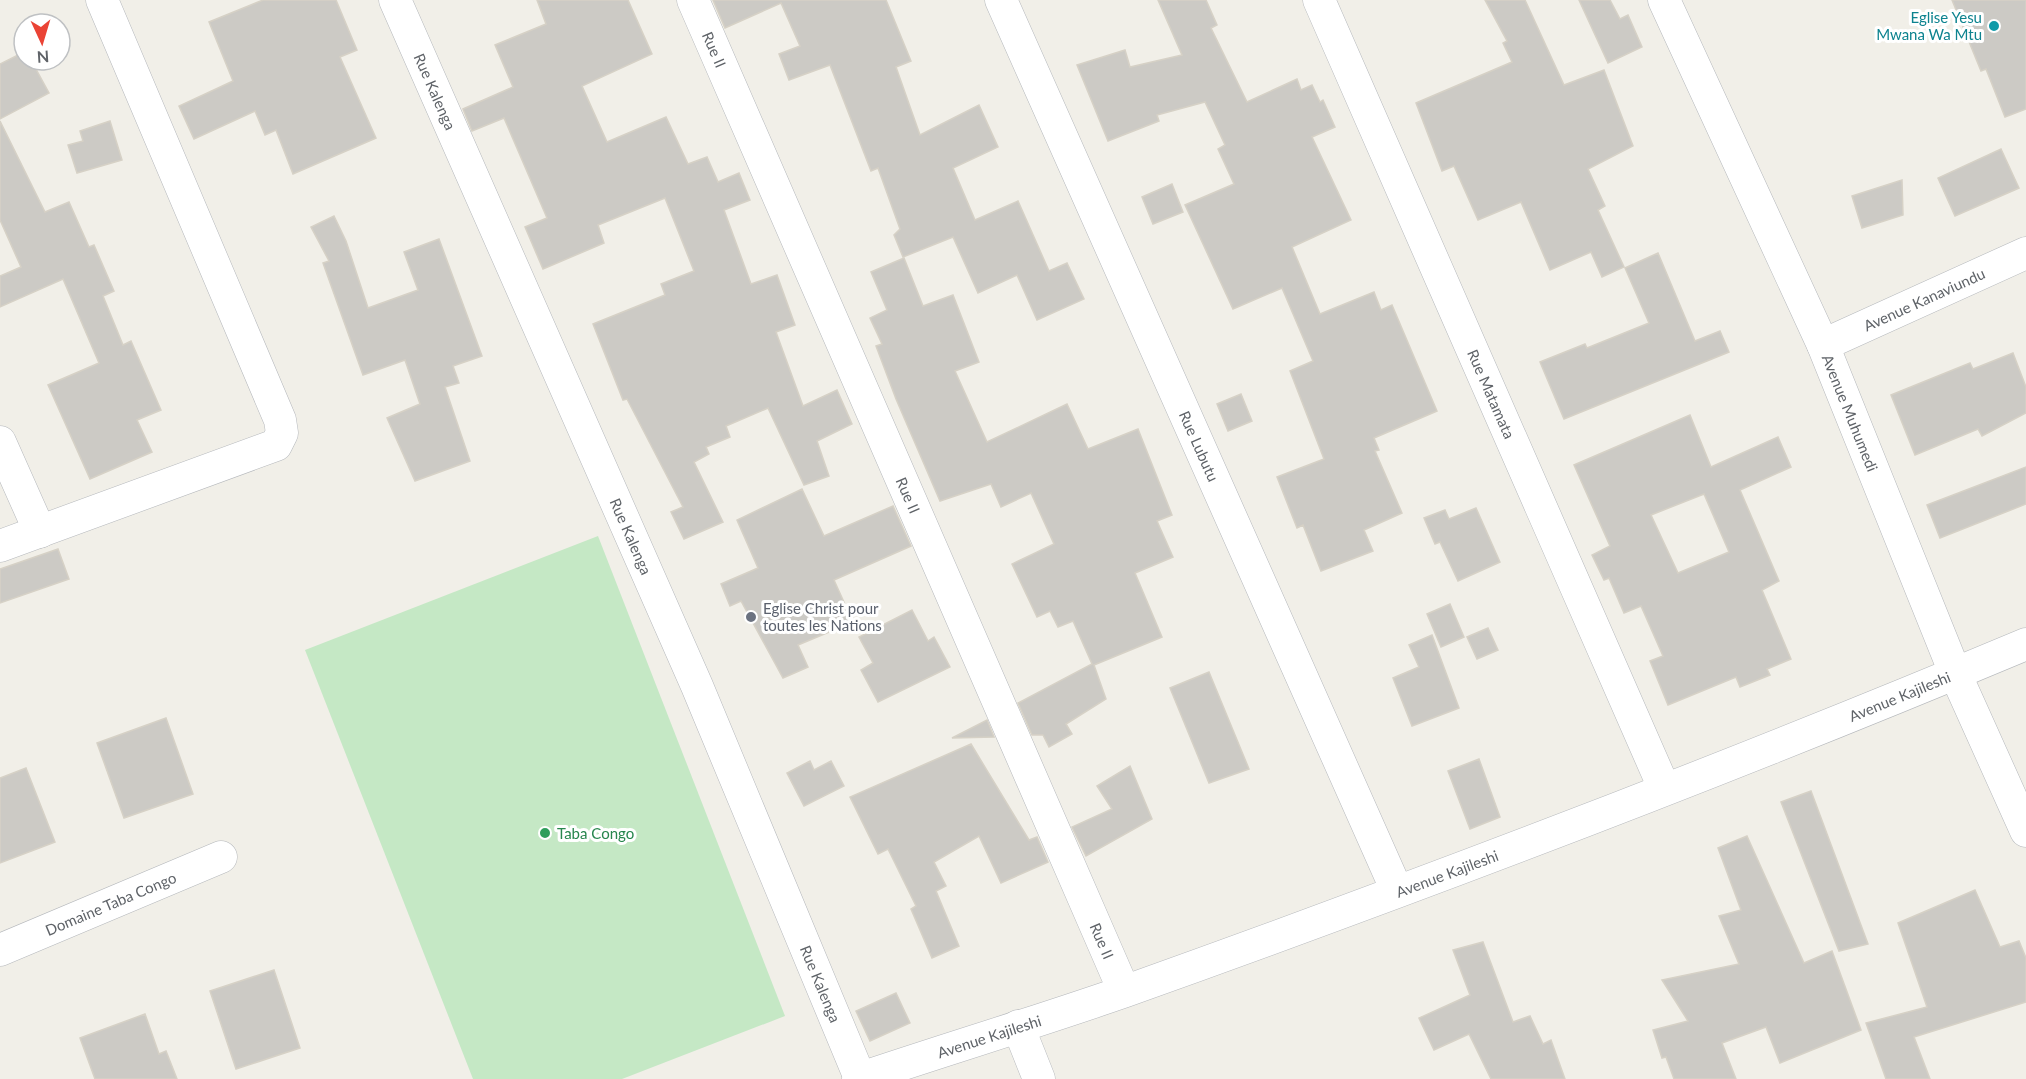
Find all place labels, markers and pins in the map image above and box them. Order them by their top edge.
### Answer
place label: Eglise Yesu Mwana Wa Mtu [1876,8,1982,43]
marker: Eglise Yesu Mwana Wa Mtu [1987,19,2001,33]
place label: Eglise Christ pour toutes les Nations [763,599,882,634]
marker: Eglise Christ pour toutes les Nations [744,610,758,624]
place label: Taba Congo [557,824,634,842]
marker: Taba Congo [538,826,552,840]

